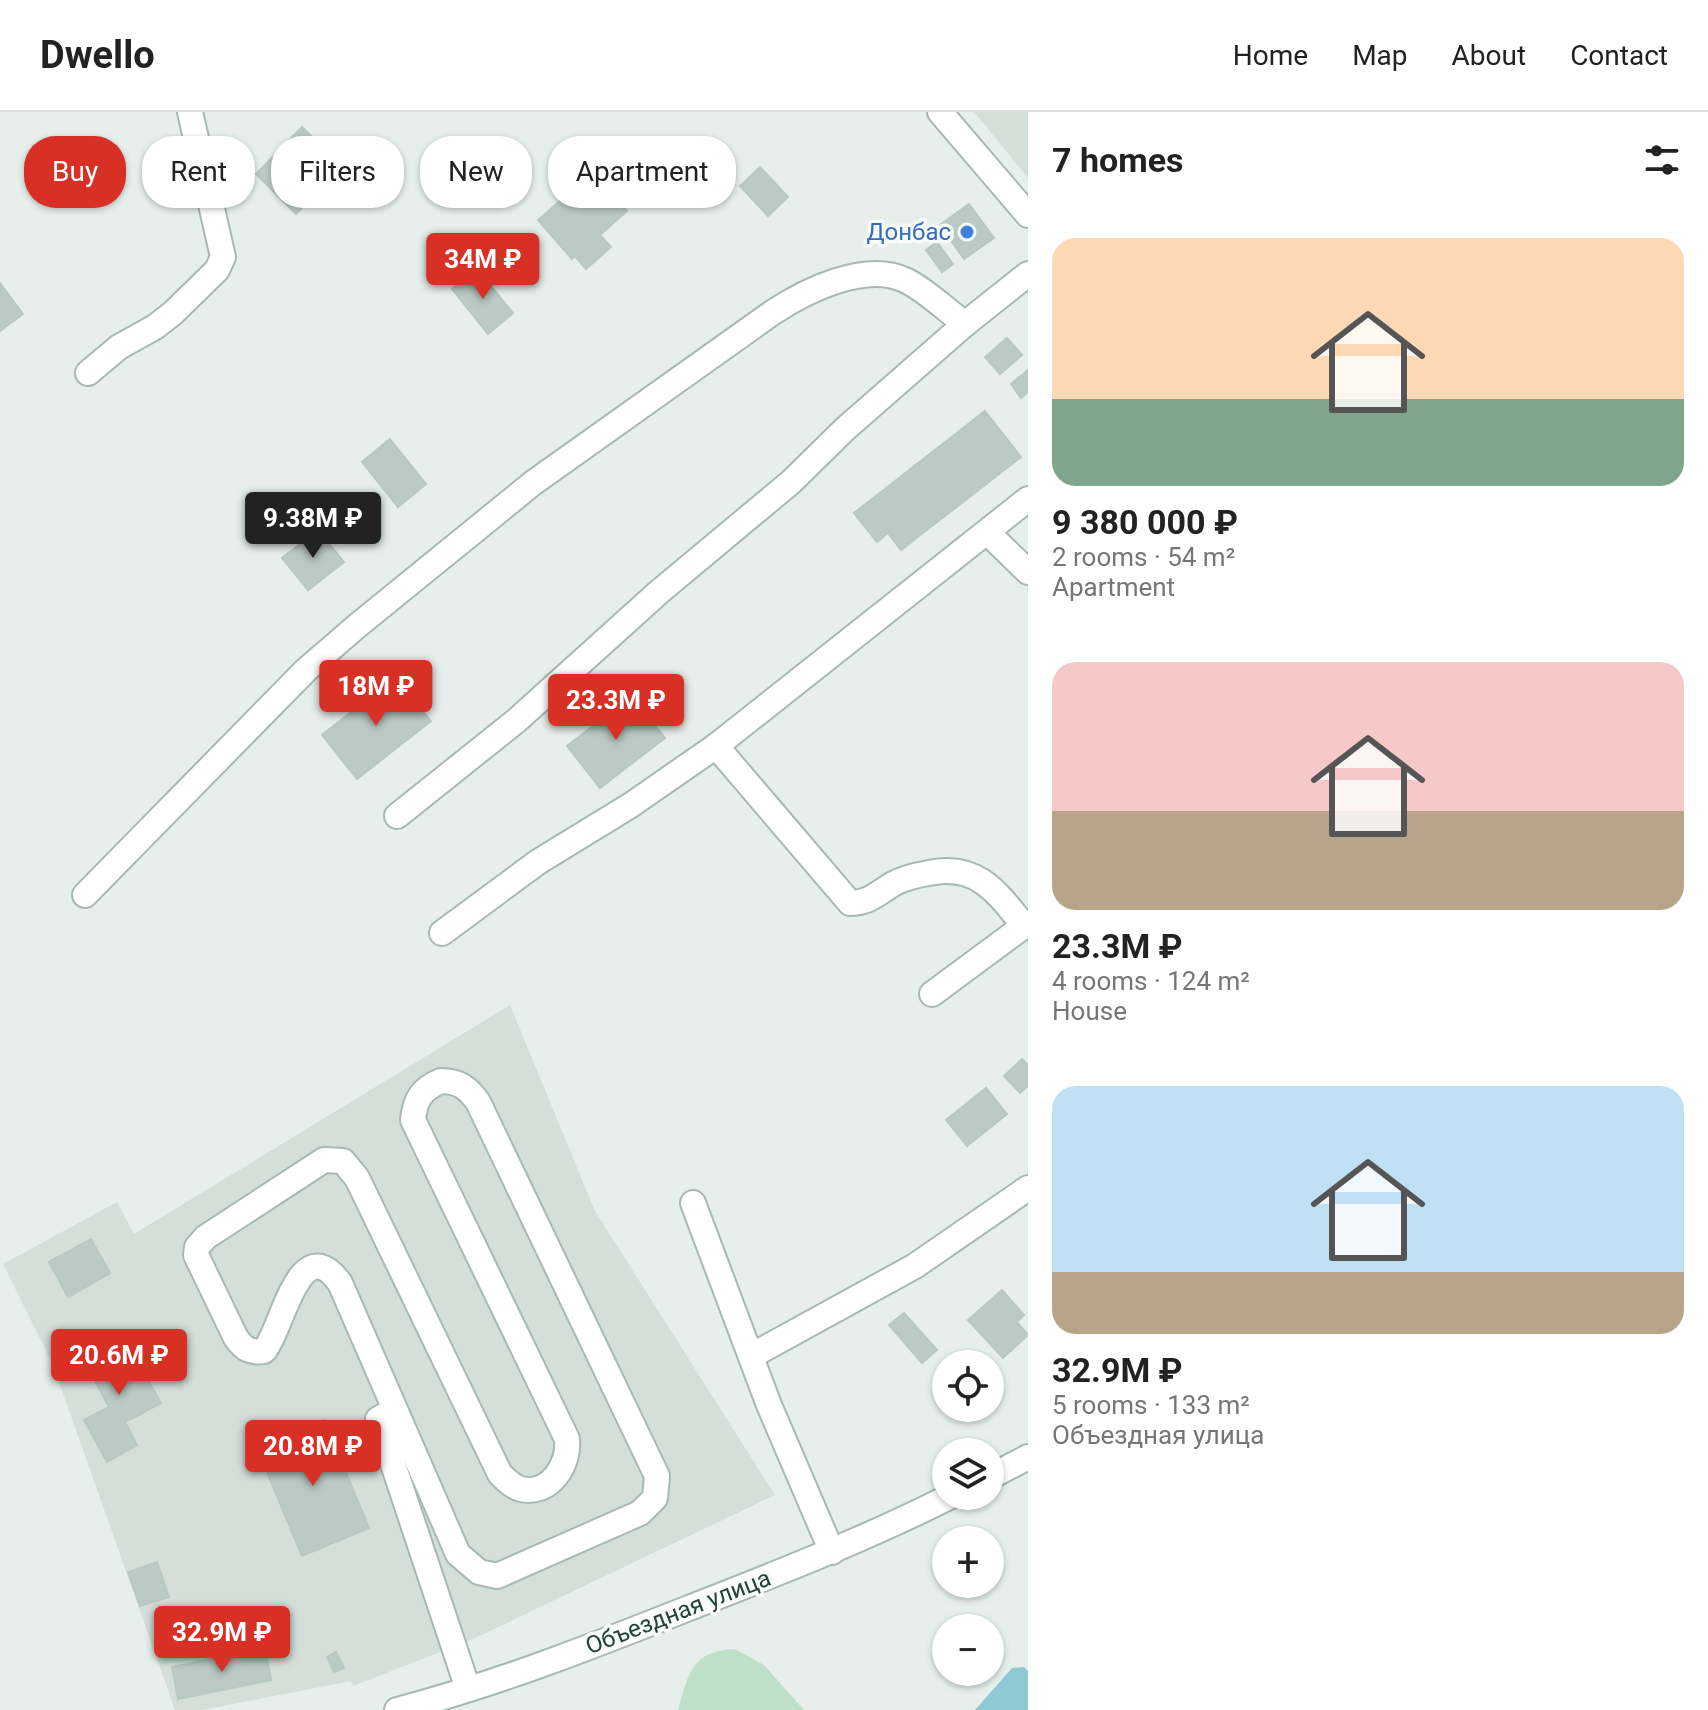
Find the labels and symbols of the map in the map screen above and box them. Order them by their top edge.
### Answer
place label: Донбас [867,218,951,246]
marker: Донбас [958,223,976,241]
pin: 34M ₽ [427,233,539,301]
pin: 9.38M ₽ [239,492,387,560]
pin: 18M ₽ [320,660,432,728]
pin: 23.3M ₽ [542,674,690,742]
pin: 20.6M ₽ [45,1329,193,1397]
pin: 20.8M ₽ [239,1420,387,1488]
street label: Объездная улица [581,1564,775,1660]
pin: 32.9M ₽ [148,1606,296,1674]

